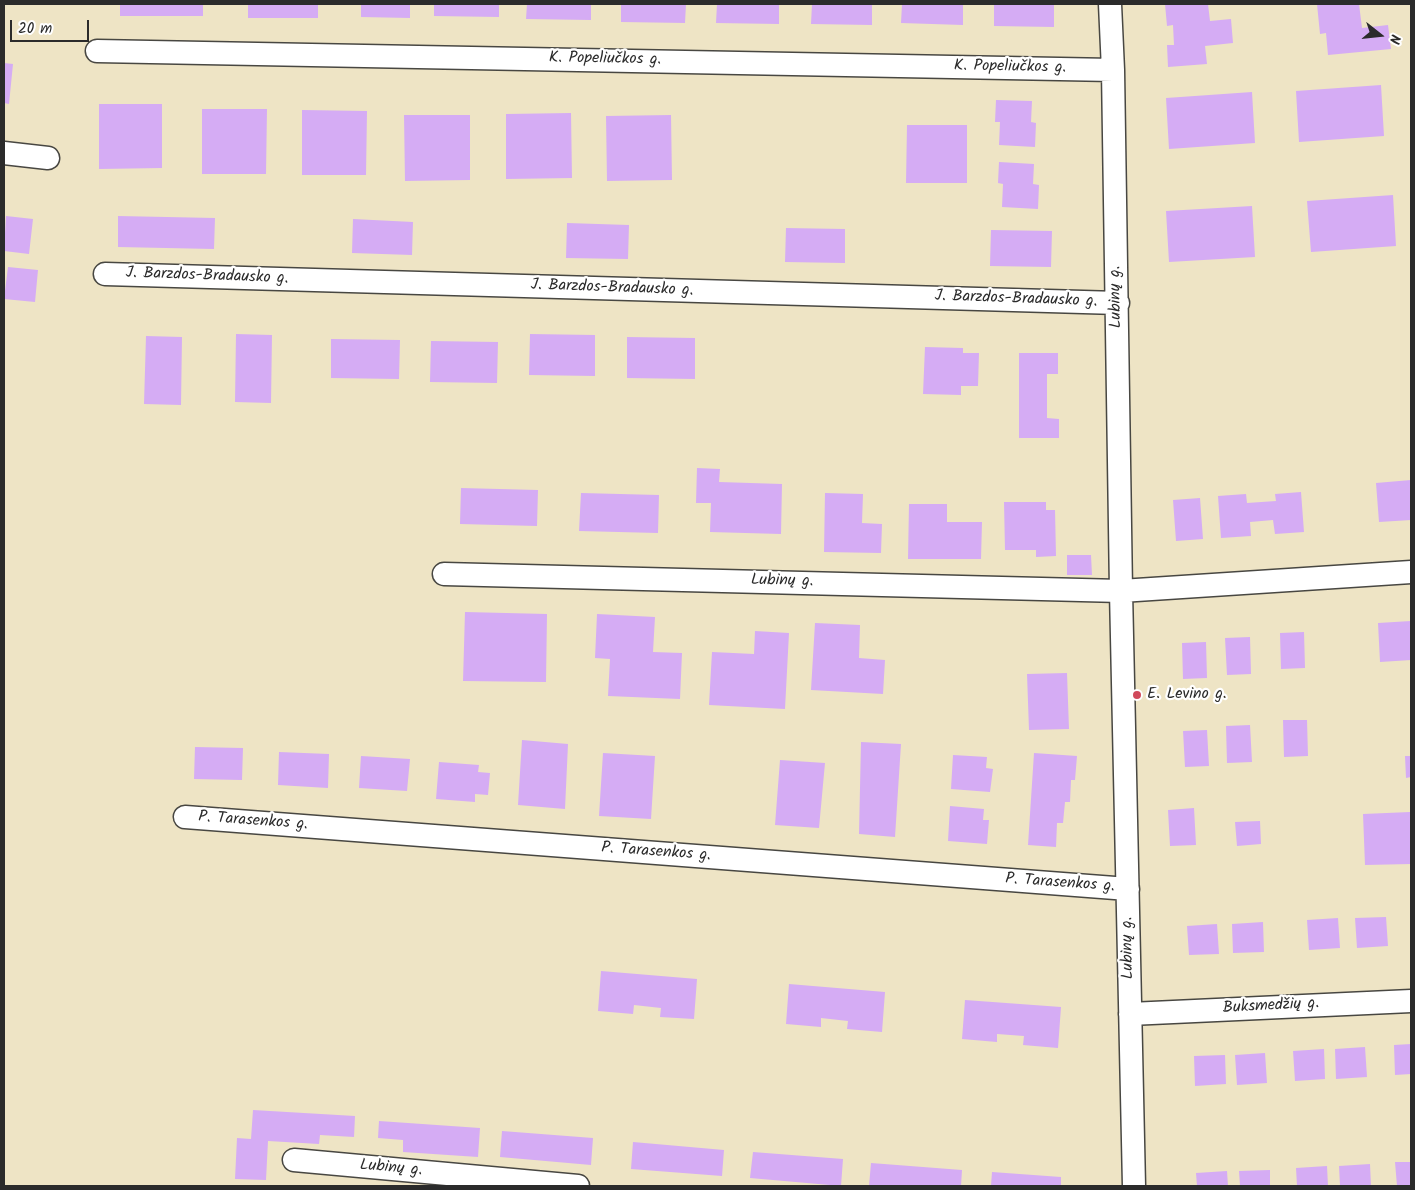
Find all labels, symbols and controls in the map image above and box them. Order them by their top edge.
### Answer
scale bar [12,10,91,42]
north arrow [1355,10,1405,60]
text: 20 m [18,17,52,41]
text: N [1383,32,1406,46]
street label: K. Popeliučkos g. [549,49,661,71]
street label: K. Popeliučkos g. [954,57,1066,79]
street label: J. Barzdos-Bradausko g. [125,265,289,289]
street label: Lubinų g. [1107,266,1127,328]
street label: J. Barzdos-Bradausko g. [530,277,694,301]
street label: J. Barzdos-Bradausko g. [934,288,1098,312]
street label: Lubinų g. [751,572,813,592]
place label: E. Levino g. [1147,685,1227,705]
marker: E. Levino g. [1131,689,1143,701]
street label: P. Tarasenkos g. [198,809,308,835]
street label: P. Tarasenkos g. [601,840,711,866]
street label: P. Tarasenkos g. [1005,871,1115,897]
street label: Lubinų g. [1119,917,1139,979]
street label: Buksmedžių g. [1222,995,1320,1019]
street label: Lubinų g. [359,1157,423,1181]

